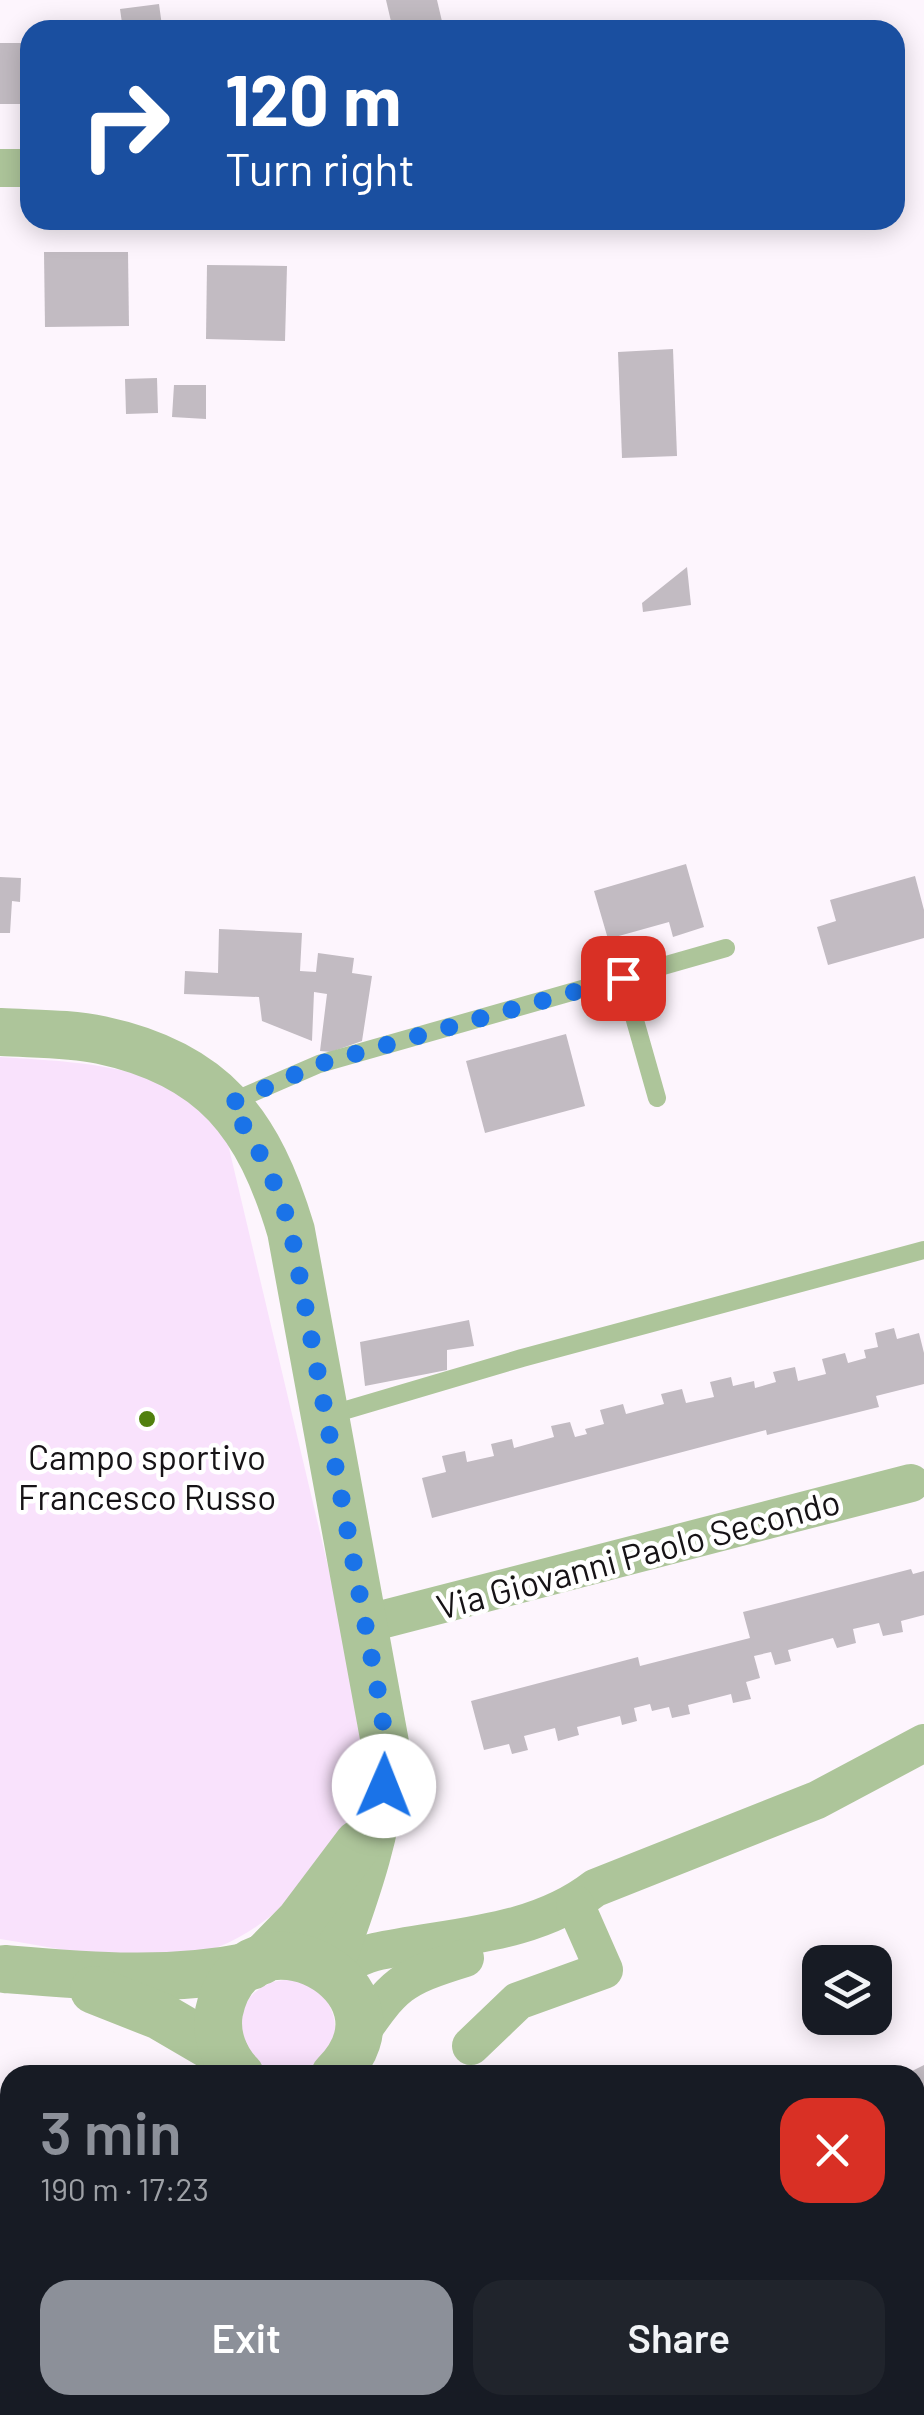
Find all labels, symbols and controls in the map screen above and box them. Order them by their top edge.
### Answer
text: 120 m [225,56,401,140]
icon: right [60,60,190,190]
text: Turn right [225,141,415,195]
pin [581,936,666,1021]
icon: arrive [596,951,651,1006]
marker: Campo sportivo Francesco Russo [136,1408,158,1430]
place label: Campo sportivo Francesco Russo [18,1435,276,1517]
street label: Via Giovanni Paolo Secondo [432,1479,844,1627]
position arrow [332,1734,436,1838]
map controls [802,1945,892,2035]
button: layers [802,1945,892,2035]
text: 3 min [40,2095,182,2167]
button: close [780,2098,885,2203]
text: 190 m · 17:23 [40,2169,209,2207]
button: Exit [40,2280,453,2395]
button: Share [473,2280,885,2395]

